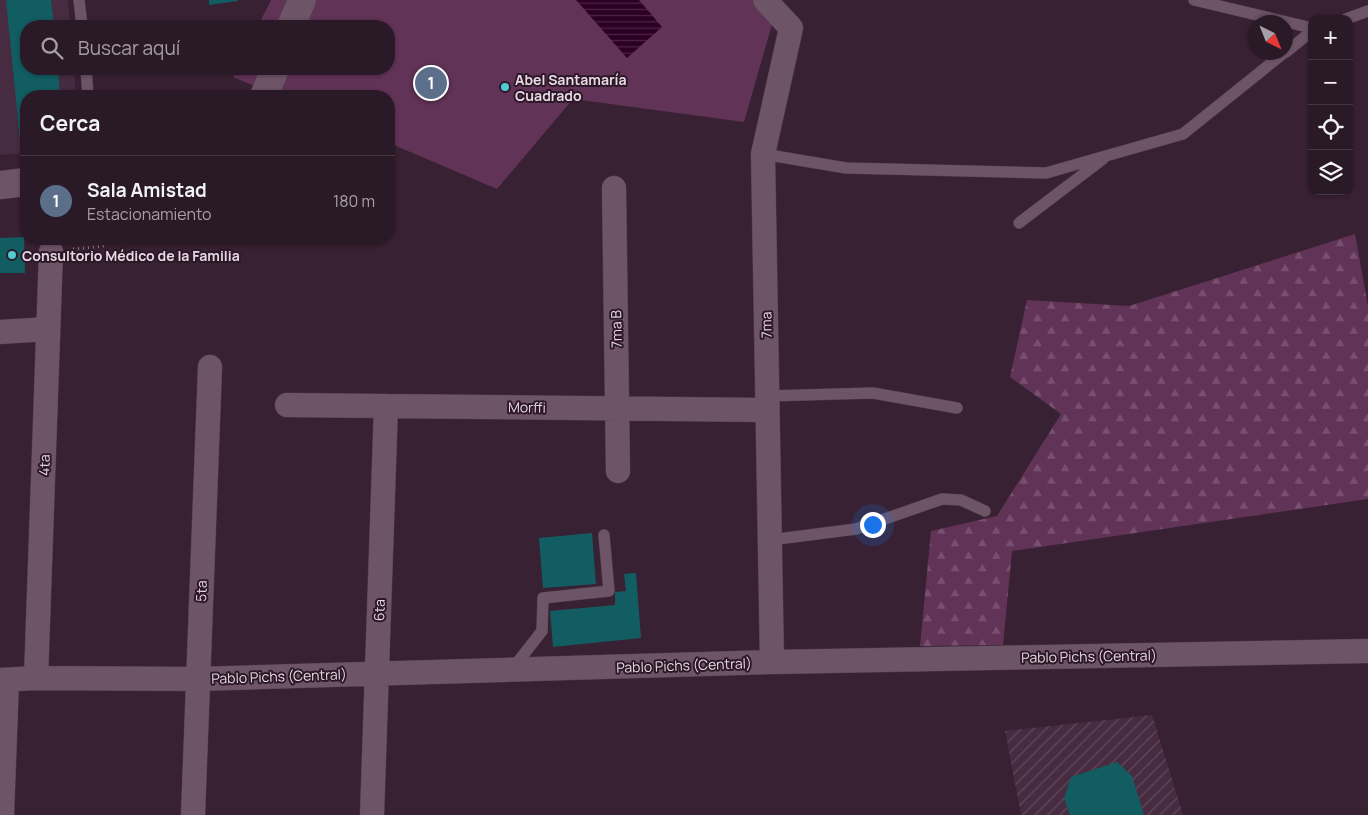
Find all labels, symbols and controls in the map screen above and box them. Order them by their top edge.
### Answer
north arrow [1248,15,1293,60]
map controls [1308,15,1353,195]
button: + [1308,15,1353,60]
search box [20,20,395,75]
icon: search [38,34,66,62]
text: Buscar aquí [78,35,180,61]
button: − [1308,60,1353,105]
pin: 1 [415,64,447,102]
place label: Abel Santamaría Cuadrado [515,70,627,105]
marker: Abel Santamaría Cuadrado [499,81,511,93]
button: locate [1308,105,1353,150]
text: Cerca [40,109,100,137]
button: layers [1308,150,1353,195]
text: Sala Amistad [87,177,207,203]
text: 1 [52,190,60,212]
text: 180 m [333,190,375,212]
text: Estacionamiento [87,203,212,225]
place label: Consultorio Médico de la Familia [22,246,240,265]
marker: Consultorio Médico de la Familia [6,249,18,261]
street label: 7ma B [606,309,626,348]
street label: 7ma [756,311,776,339]
street label: Morffi [508,397,546,417]
street label: 4ta [34,454,54,476]
your location [860,512,886,538]
street label: 5ta [191,580,211,602]
street label: 6ta [369,599,389,621]
street label: Pablo Pichs (Central) [1021,645,1157,667]
street label: Pablo Pichs (Central) [616,653,752,677]
street label: Pablo Pichs (Central) [211,664,347,688]

